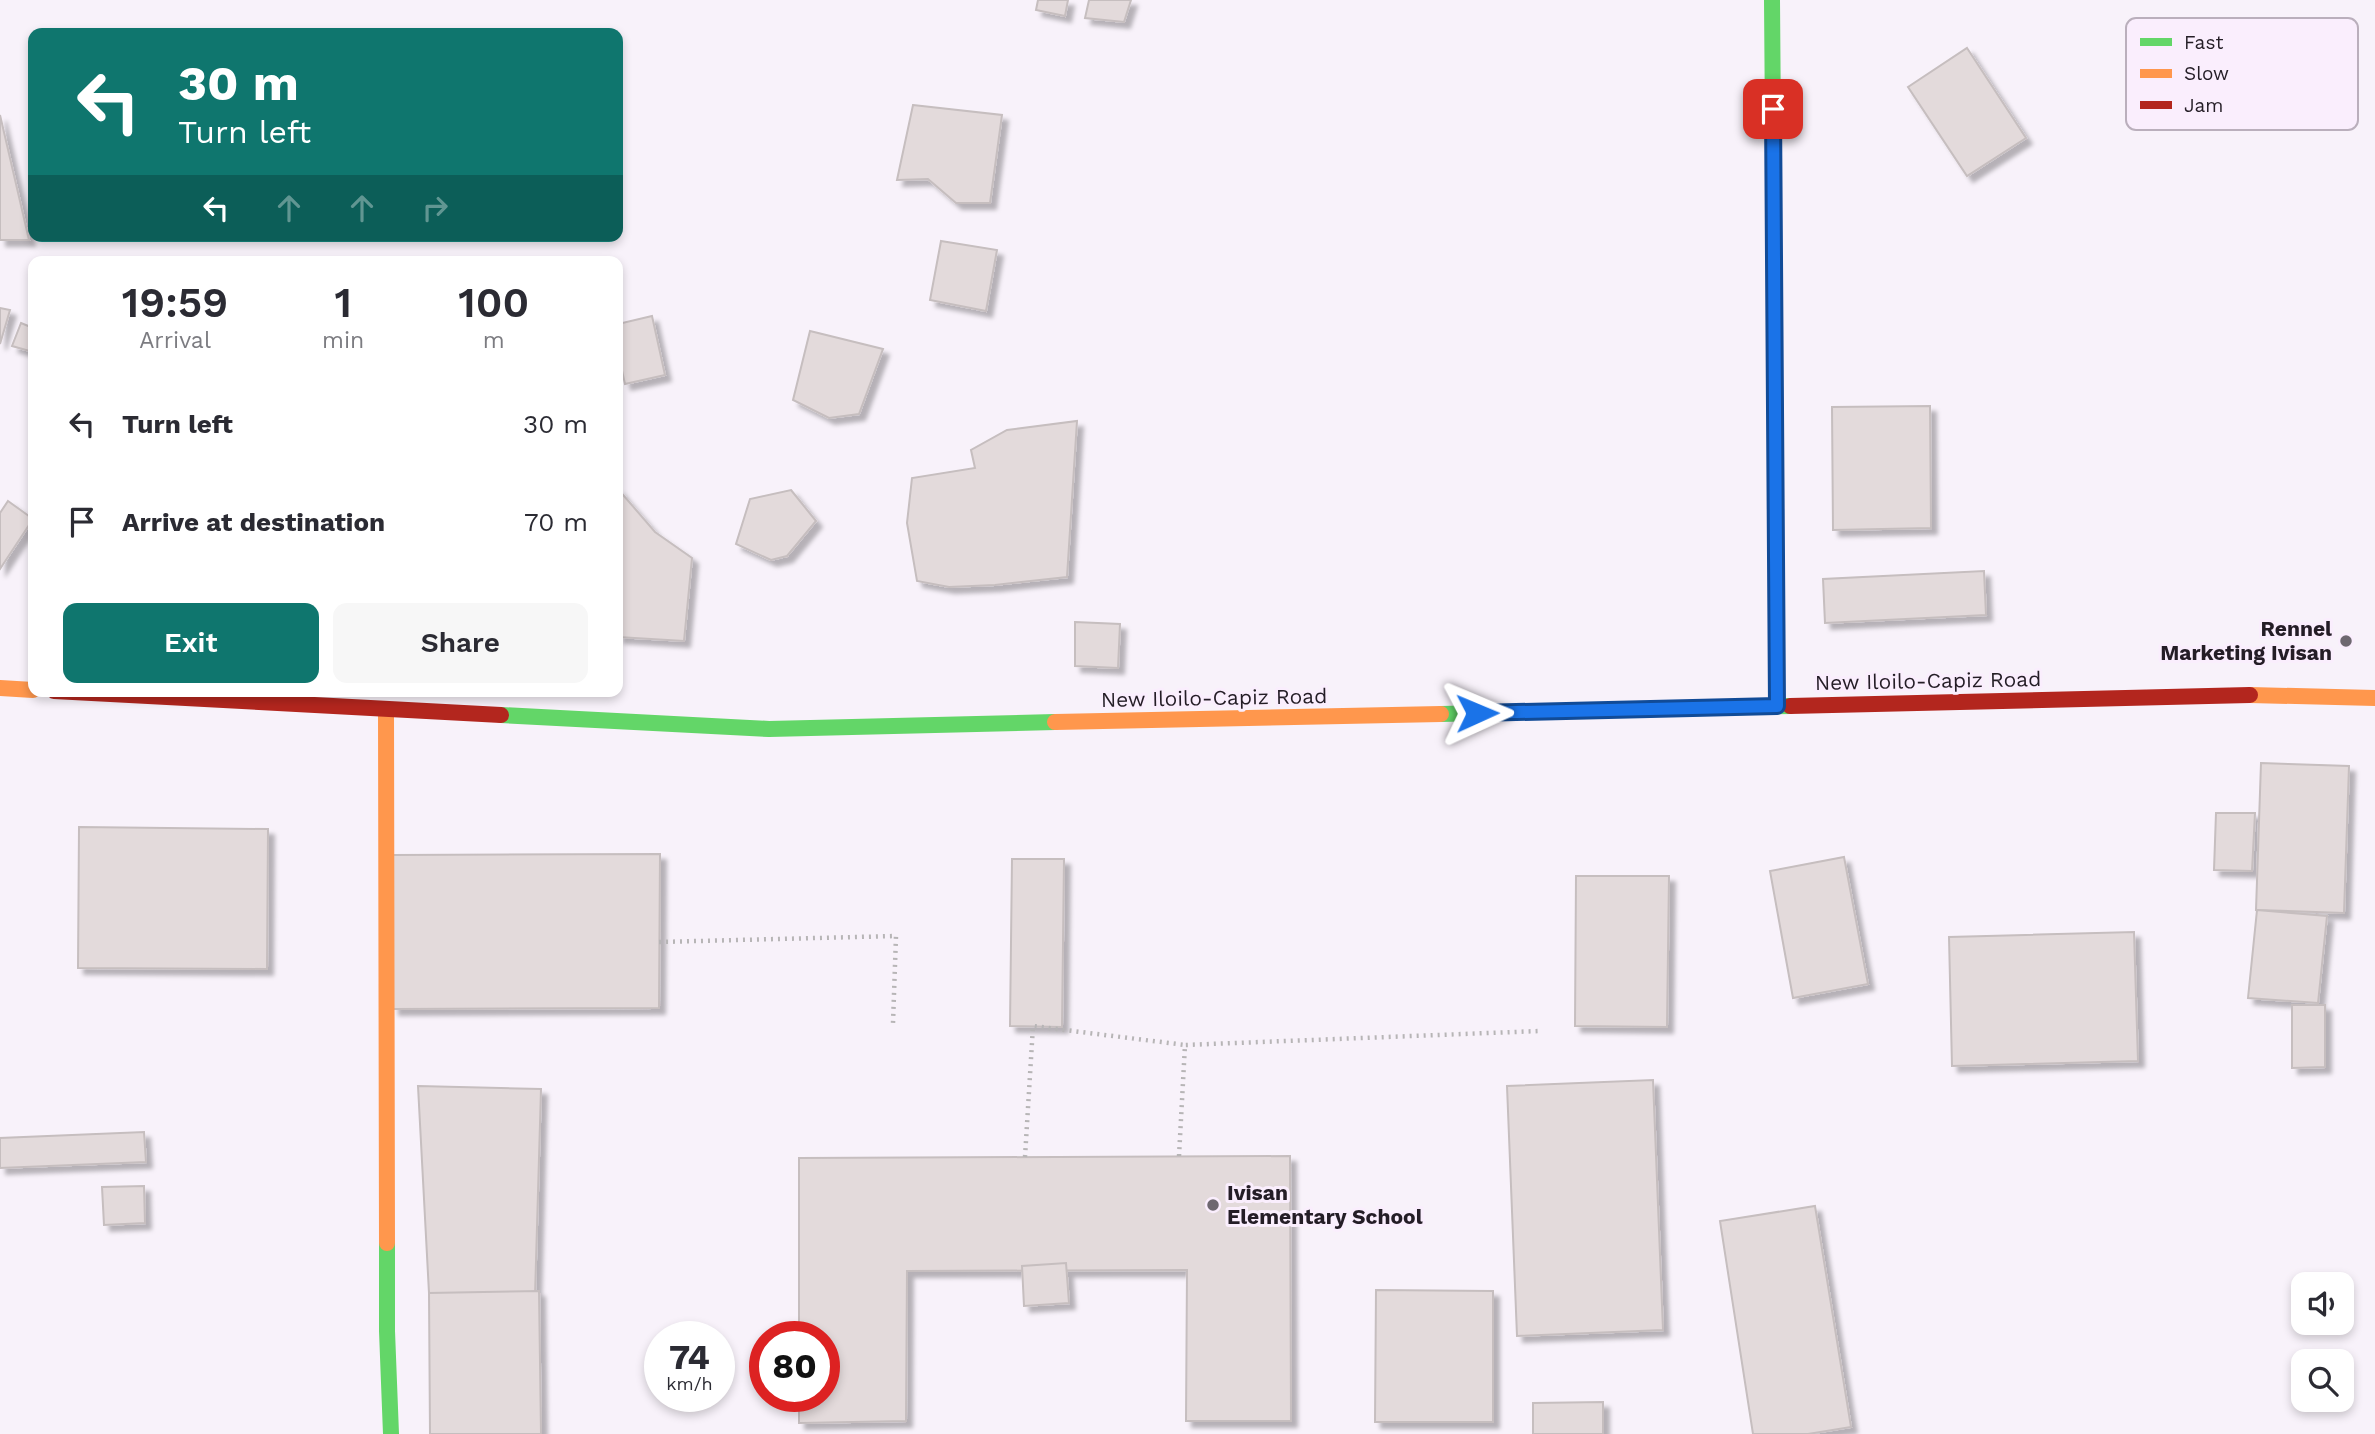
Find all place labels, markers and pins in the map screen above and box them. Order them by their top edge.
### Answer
pin [1743,79,1803,139]
place label: Rennel Marketing Ivisan [2160,616,2332,665]
marker: Rennel Marketing Ivisan [2338,633,2354,649]
place label: Ivisan Elementary School [1227,1180,1423,1229]
marker: Ivisan Elementary School [1205,1197,1221,1213]

